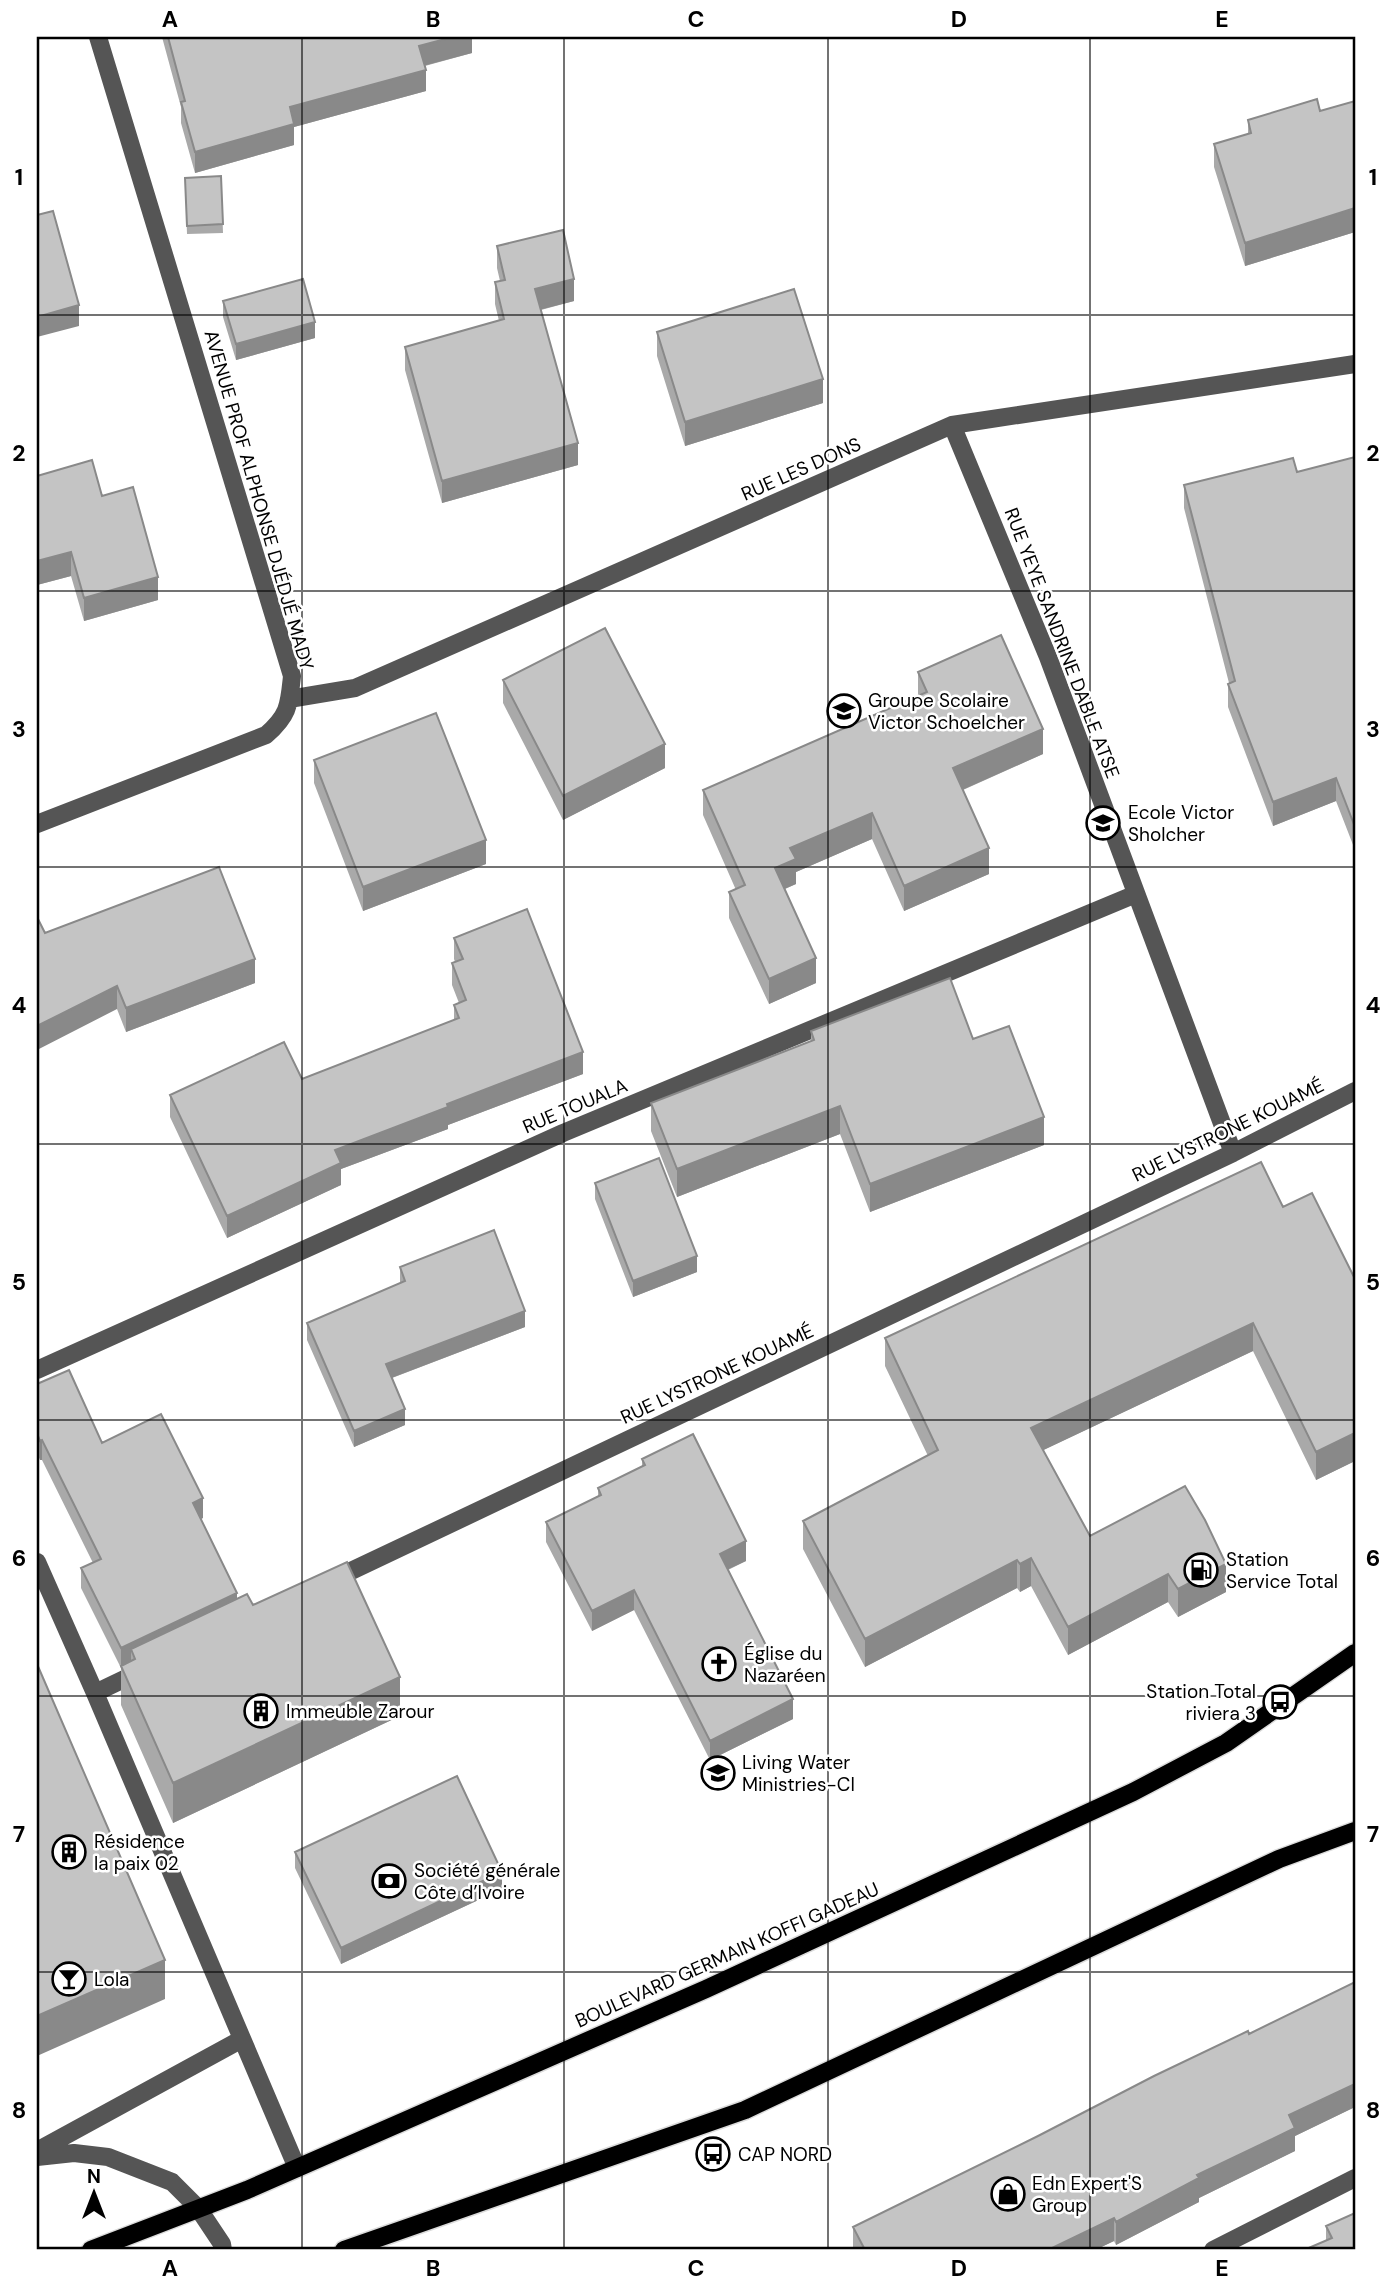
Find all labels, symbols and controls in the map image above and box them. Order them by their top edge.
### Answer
text: A [162,4,178,34]
text: B [426,4,440,34]
text: C [688,4,704,34]
text: D [951,4,967,34]
text: E [1215,4,1229,34]
text: 1 [15,162,23,192]
text: 1 [1369,162,1377,192]
street label: AVENUE PROF ALPHONSE DJÉDJÉ MADY [198,327,320,673]
street label: RUE LES DONS [737,431,865,507]
text: 2 [12,438,26,468]
text: 2 [1366,438,1380,468]
street label: RUE YEYE SANDRINE DABLE ATSE [999,504,1125,782]
place label: Groupe Scolaire Victor Schoelcher [868,688,1025,735]
school or university icon: Groupe Scolaire Victor Schoelcher [825,692,863,730]
text: 3 [12,714,26,744]
text: 3 [1366,714,1380,744]
place label: Ecole Victor Sholcher [1128,800,1234,847]
school or university icon: Ecole Victor Sholcher [1084,804,1122,842]
text: 4 [12,990,27,1020]
text: 4 [1366,990,1381,1020]
street label: RUE TOUALA [519,1073,631,1139]
street label: RUE LYSTRONE KOUAMÉ [1128,1073,1328,1187]
text: 5 [12,1267,26,1297]
text: 5 [1366,1267,1380,1297]
street label: RUE LYSTRONE KOUAMÉ [616,1318,818,1430]
text: 6 [12,1543,26,1573]
text: 6 [1366,1543,1380,1573]
place label: Station Service Total [1226,1547,1338,1594]
fuel station icon: Station Service Total [1182,1551,1220,1589]
place label: Église du Nazaréen [744,1641,826,1688]
church icon: Église du Nazaréen [700,1645,738,1683]
place label: Station Total riviera 3 [1146,1679,1256,1726]
bus stop icon: Station Total riviera 3 [1261,1683,1299,1721]
building icon: Immeuble Zarour [242,1692,280,1730]
place label: Immeuble Zarour [286,1699,434,1724]
place label: Living Water Ministries-CI [742,1750,855,1797]
school or university icon: Living Water Ministries-CI [699,1754,737,1792]
text: 7 [13,1819,25,1849]
text: 7 [1367,1819,1379,1849]
place label: Résidence la paix 02 [94,1829,185,1876]
building icon: Résidence la paix 02 [50,1833,88,1871]
place label: Société générale Côte d’Ivoire [414,1858,560,1905]
bank icon: Société générale Côte d’Ivoire [370,1862,408,1900]
street label: BOULEVARD GERMAIN KOFFI GADEAU [571,1876,883,2034]
bar icon: Lola [50,1960,88,1998]
place label: Lola [94,1967,129,1992]
text: 8 [12,2095,26,2125]
text: 8 [1366,2095,1380,2125]
bus stop icon: CAP NORD [694,2135,732,2173]
place label: CAP NORD [738,2142,832,2167]
north arrow [60,2158,130,2228]
text: N [87,2164,101,2189]
place label: Edn Expert'S Group [1032,2171,1142,2218]
shop icon: Edn Expert'S Group [989,2175,1027,2213]
text: A [162,2253,178,2283]
text: B [426,2253,440,2283]
text: C [688,2253,704,2283]
text: D [951,2253,967,2283]
text: E [1215,2253,1229,2283]

